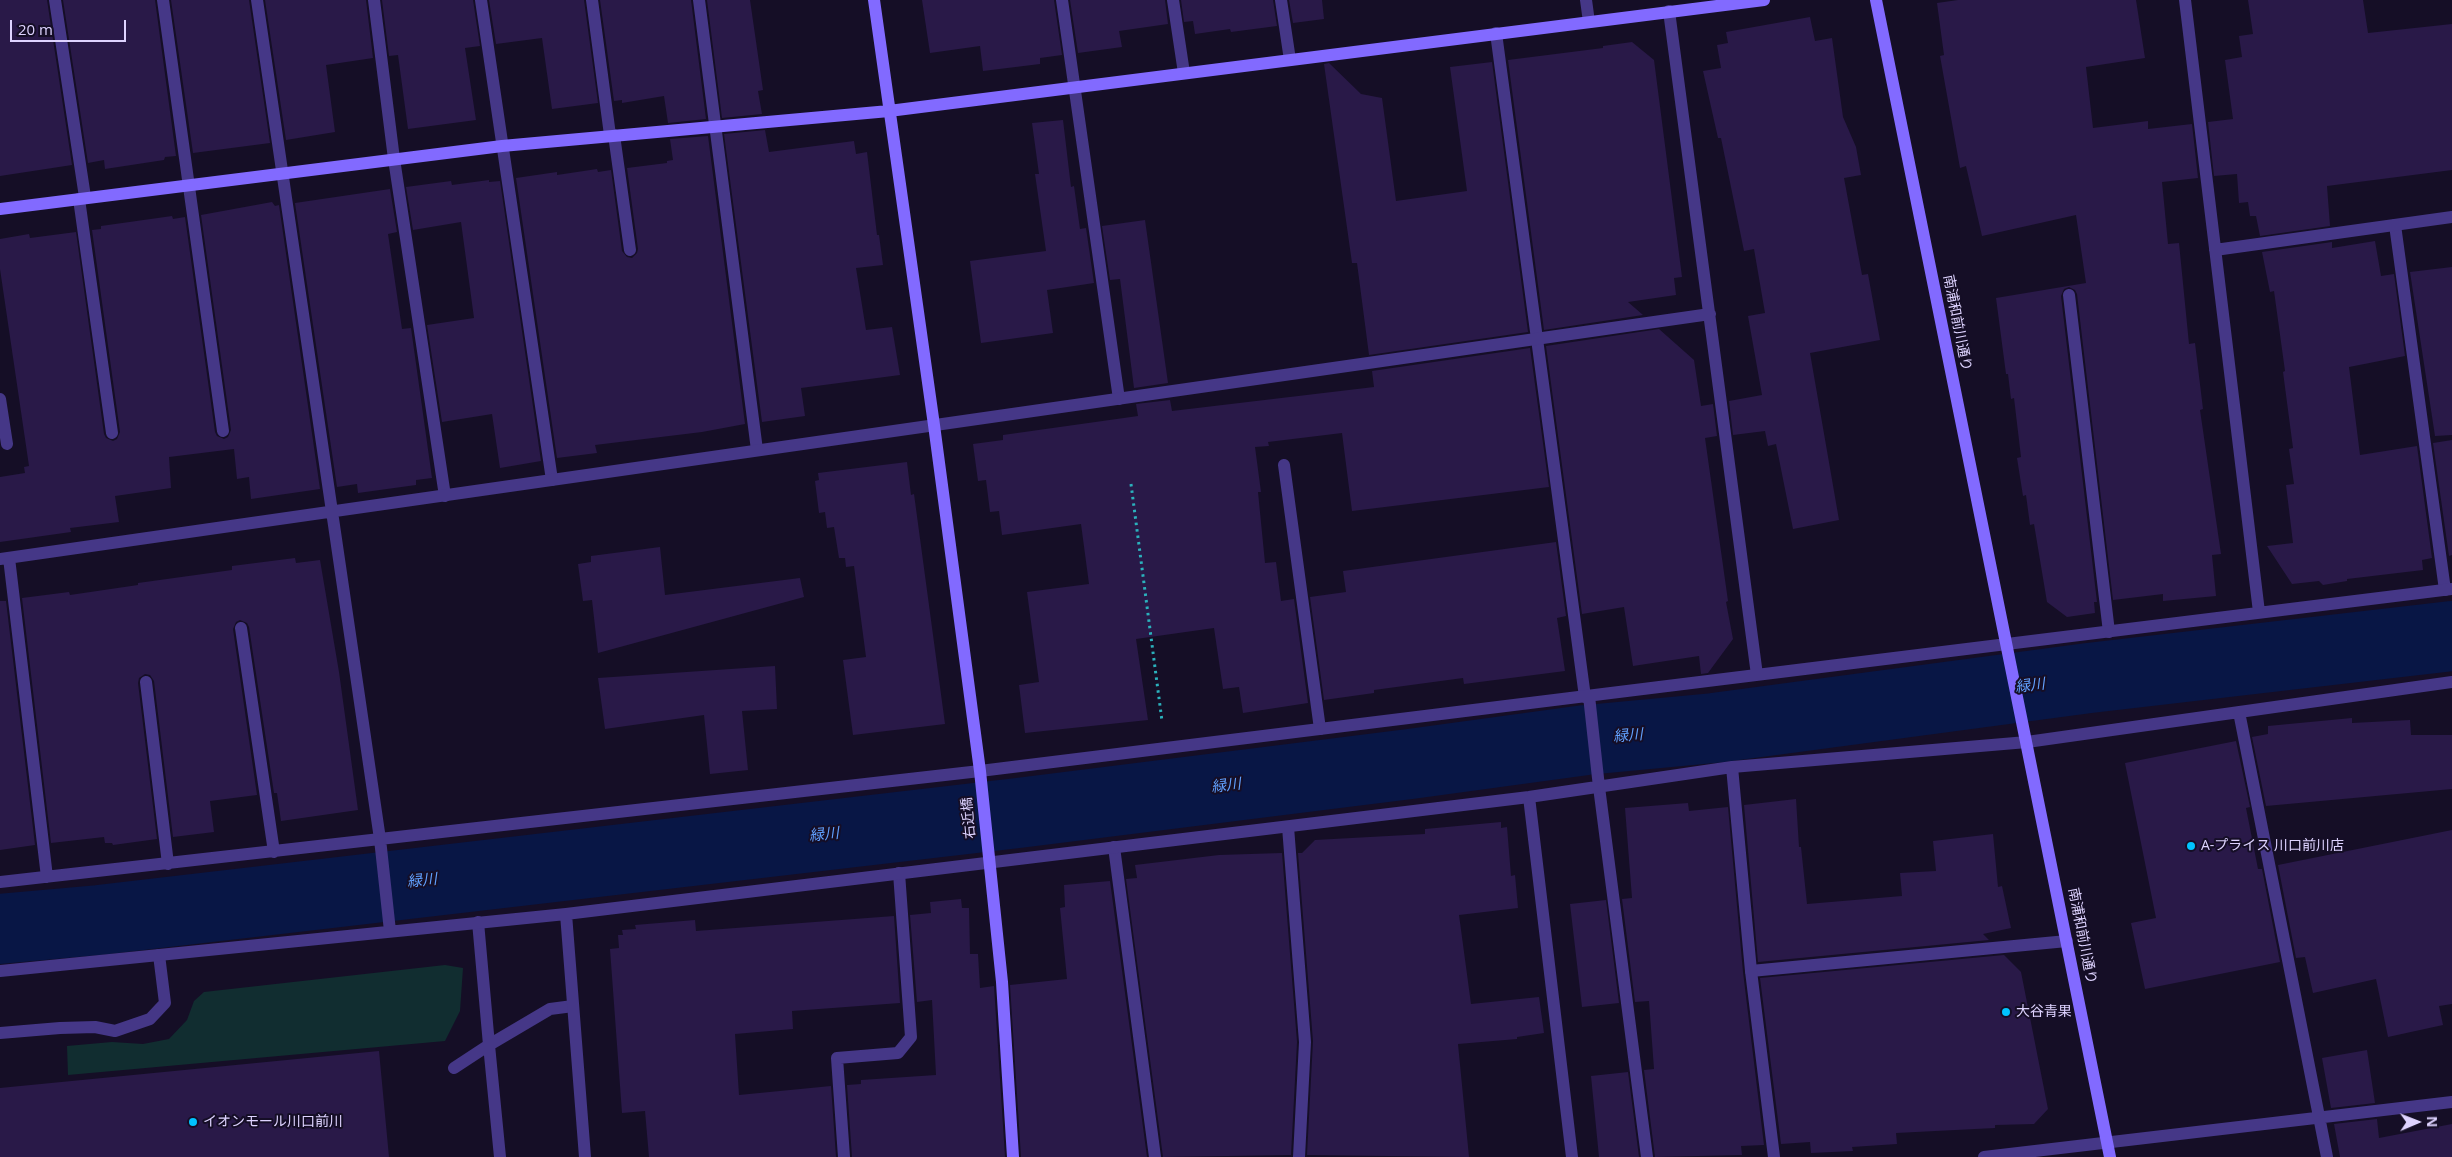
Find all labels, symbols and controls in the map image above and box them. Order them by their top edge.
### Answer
scale bar [12,10,129,42]
text: 20 m [18,19,53,39]
street label: 南浦和前川通り [1939,273,1975,373]
water label: 緑川 [2014,675,2046,697]
water label: 緑川 [1612,726,1644,746]
water label: 緑川 [1210,775,1242,797]
street label: 右近橋 [959,796,979,840]
water label: 緑川 [808,824,840,846]
place label: A-プライス 川口前川店 [2201,838,2344,854]
marker: A-プライス 川口前川店 [2185,840,2197,852]
water label: 緑川 [406,870,438,892]
street label: 南浦和前川通り [2064,886,2100,986]
place label: 大谷青果 [2016,1004,2072,1020]
marker: 大谷青果 [2000,1006,2012,1018]
north arrow [2392,1097,2442,1147]
place label: イオンモール川口前川 [203,1114,343,1130]
marker: イオンモール川口前川 [187,1116,199,1128]
text: N [2423,1116,2442,1128]

